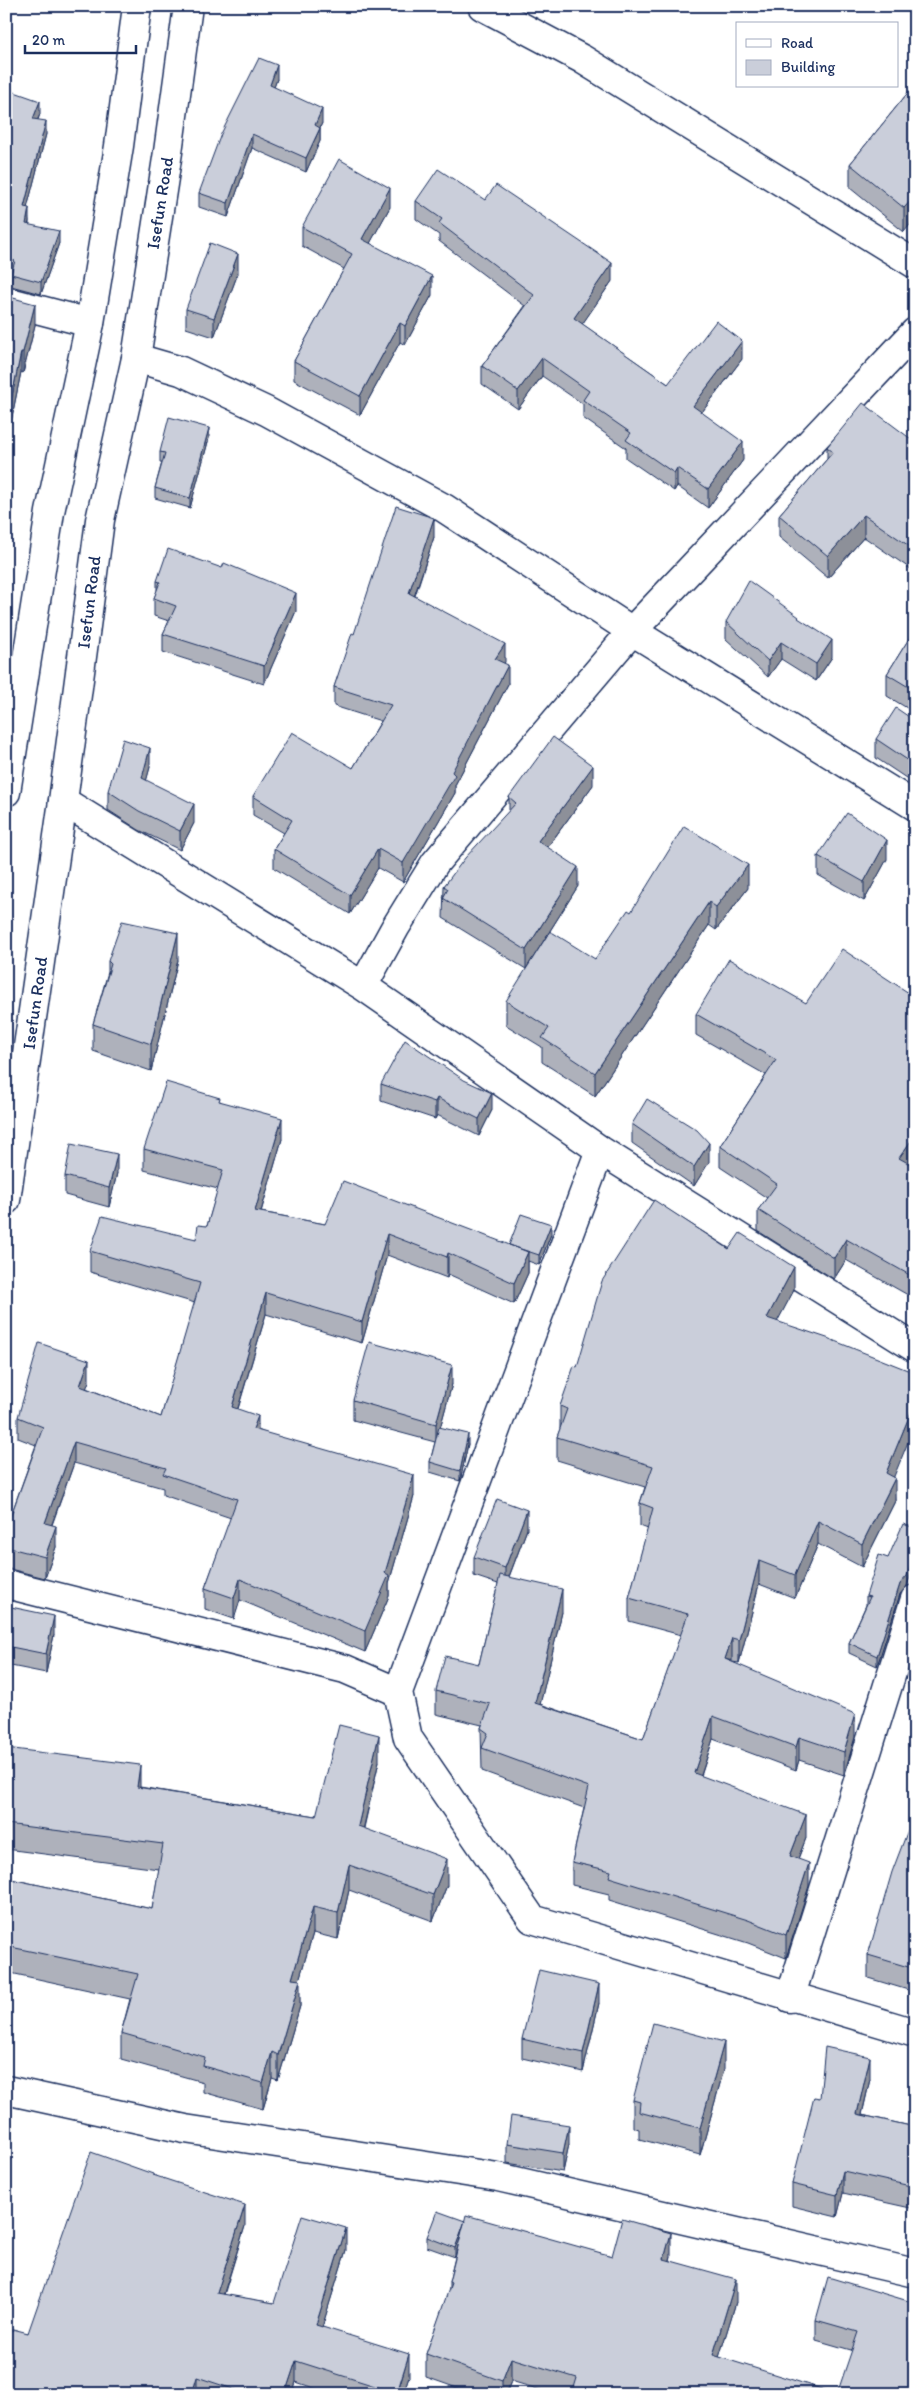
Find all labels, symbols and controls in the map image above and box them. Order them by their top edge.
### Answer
scale bar [25,22,136,54]
legend [736,22,898,88]
text: 20 m [32,31,66,49]
text: Road [781,34,814,52]
text: Building [781,58,835,76]
street label: Isefun Road [142,155,178,251]
street label: Isefun Road [72,554,106,650]
street label: Isefun Road [18,955,52,1051]

